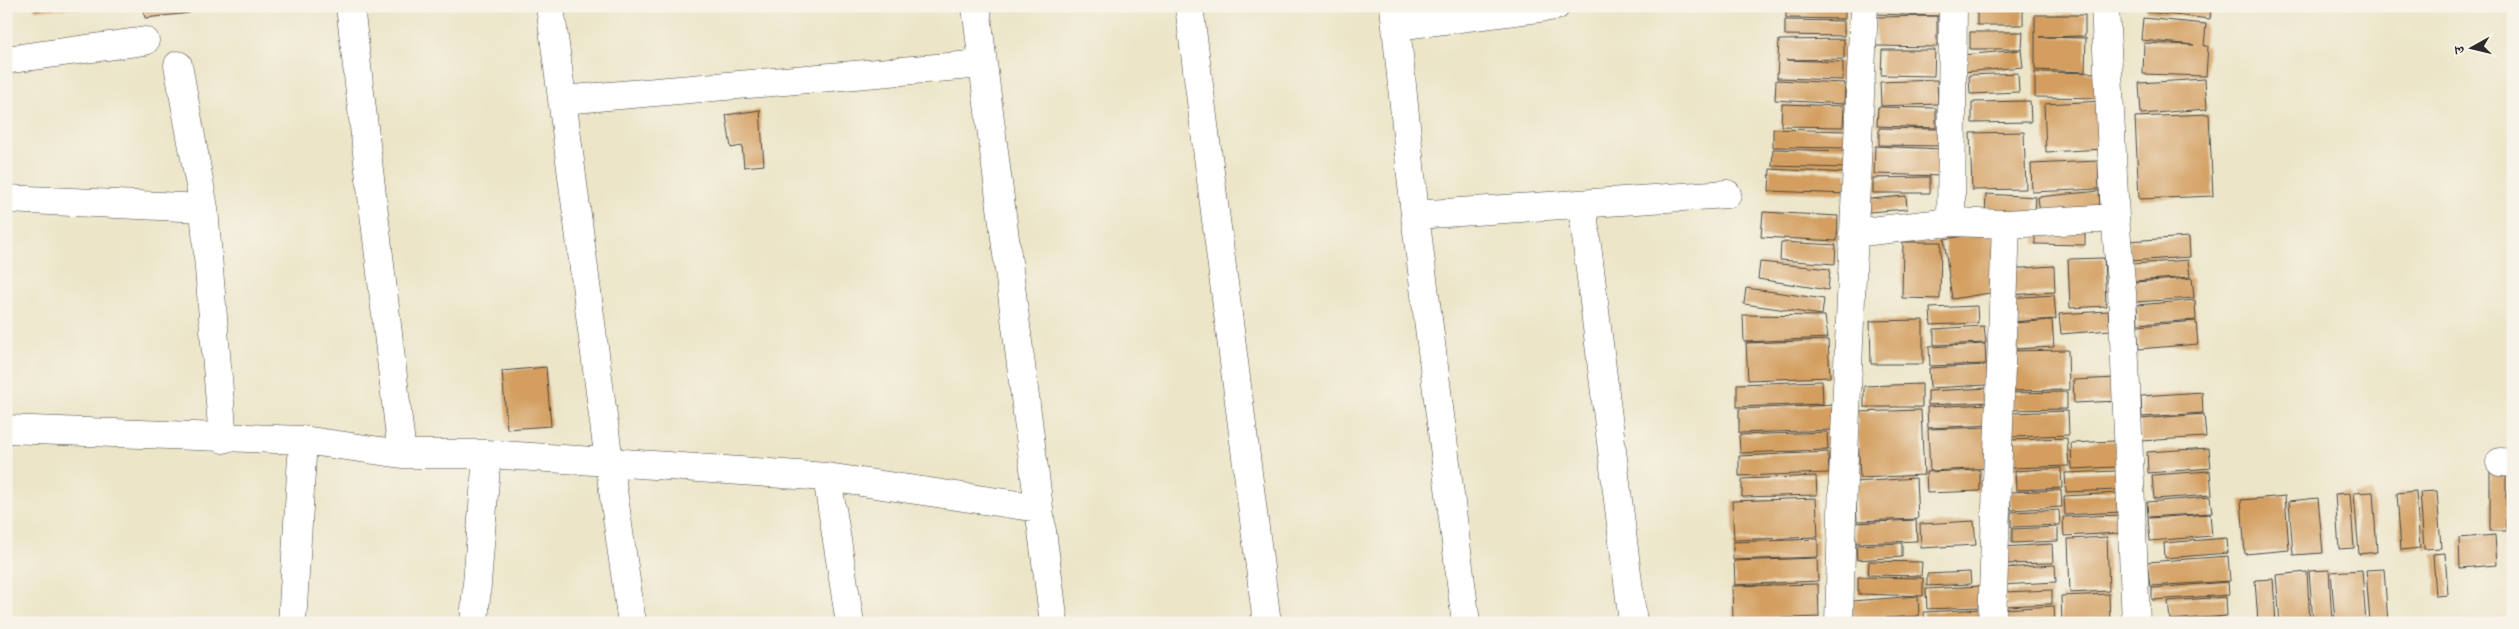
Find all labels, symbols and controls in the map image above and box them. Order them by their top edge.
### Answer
north arrow [2446,22,2496,72]
text: उ [2451,44,2470,55]

